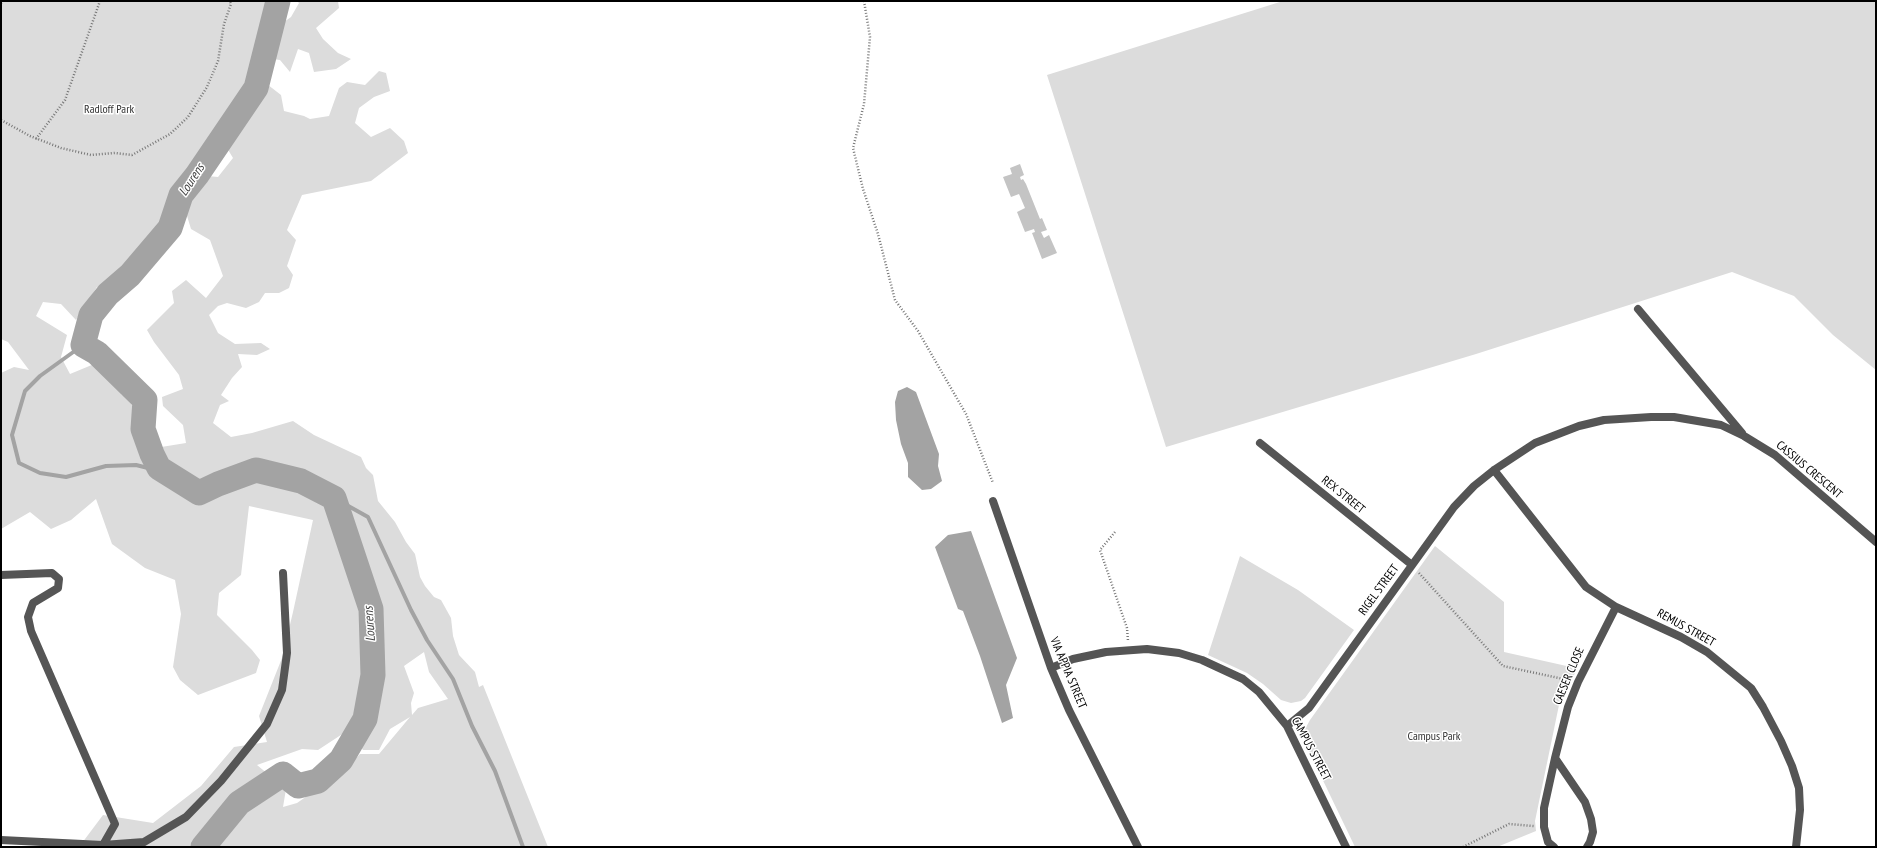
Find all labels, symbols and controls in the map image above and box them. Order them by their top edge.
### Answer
park label: Radloff Park [84,103,134,117]
water label: Lourens [176,161,208,199]
street label: CASSIUS CRESCENT [1773,438,1845,502]
street label: REX STREET [1319,473,1367,517]
street label: RIGEL STREET [1356,562,1402,618]
water label: Lourens [361,606,379,642]
street label: REMUS STREET [1654,606,1718,650]
street label: VIA APPIA STREET [1047,635,1089,711]
street label: CAESER CLOSE [1550,645,1588,707]
street label: CAMPUS STREET [1288,715,1334,783]
park label: Campus Park [1408,730,1460,744]

